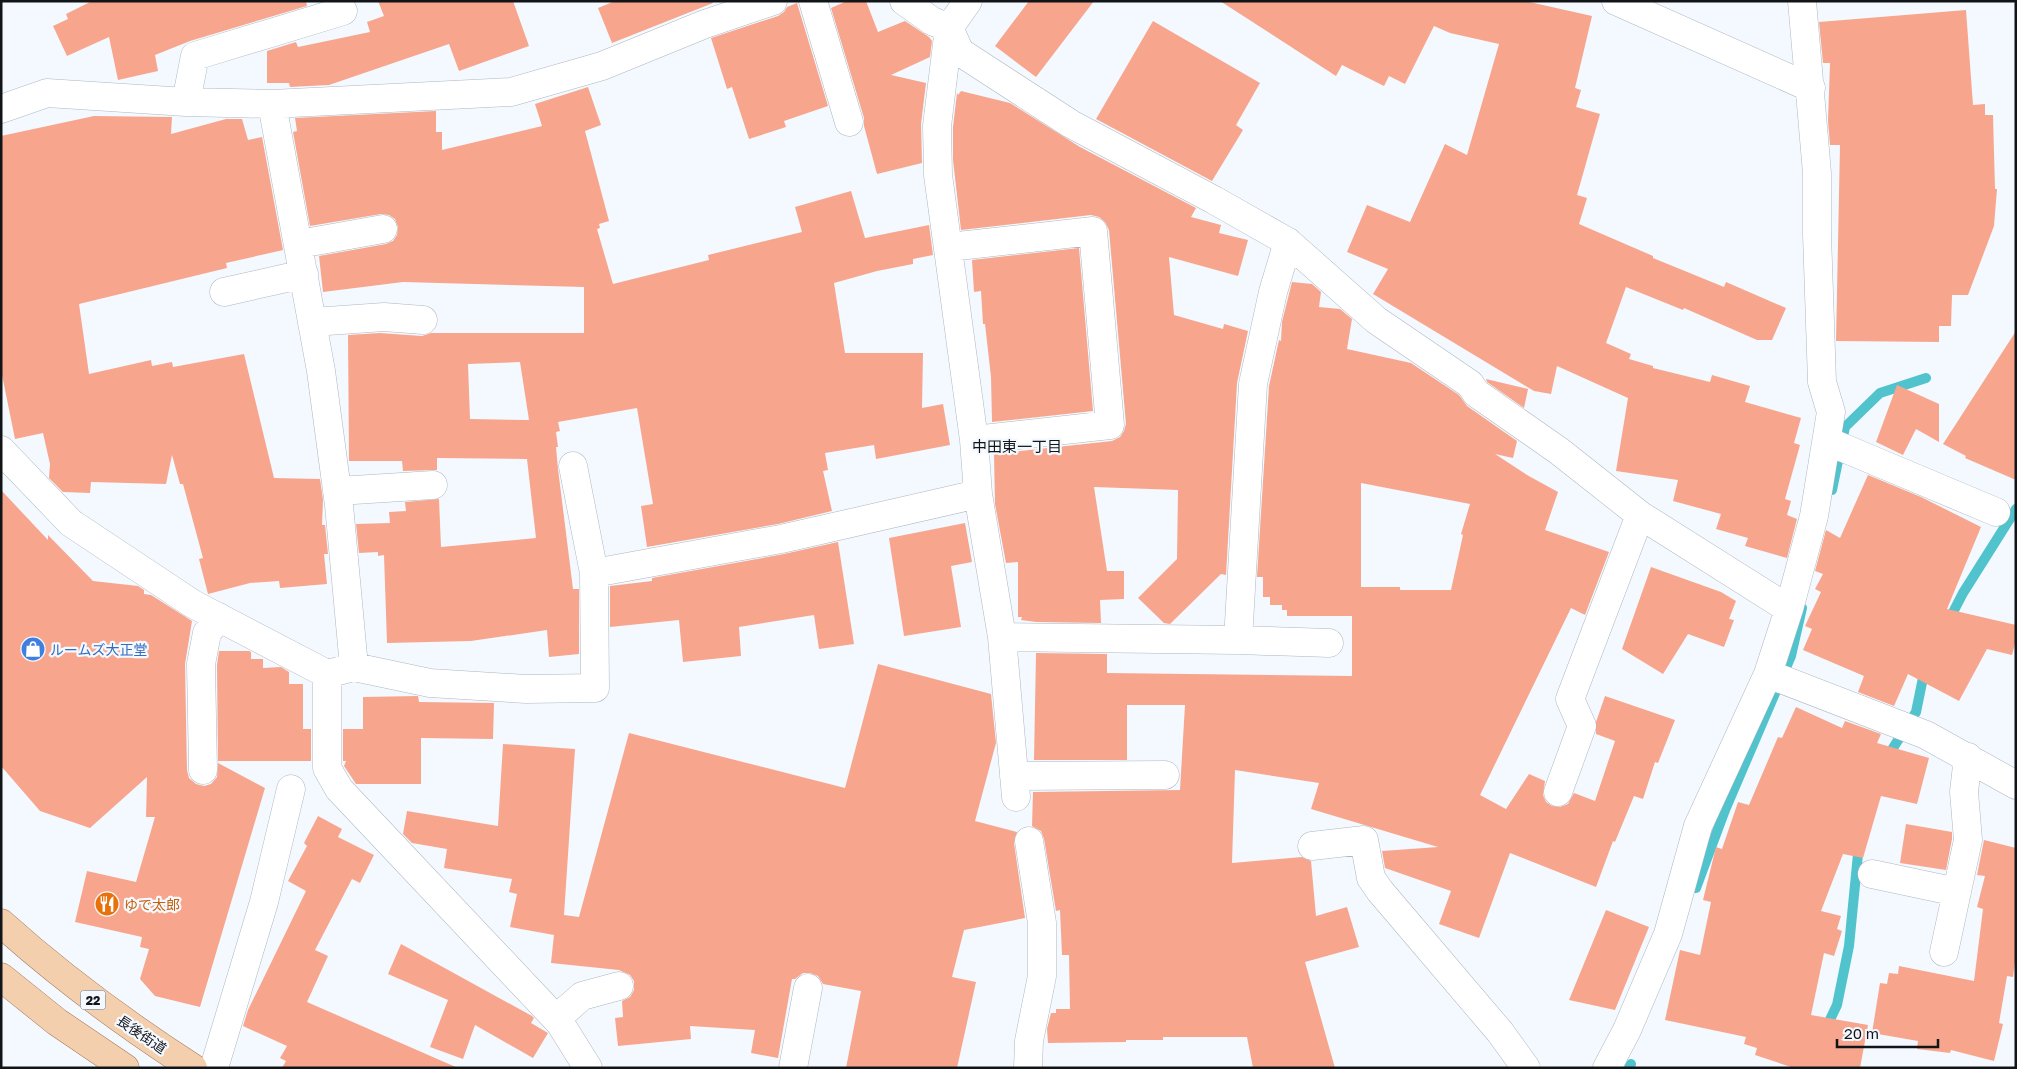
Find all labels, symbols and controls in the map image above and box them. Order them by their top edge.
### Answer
district label: 中田東一丁目 [972,437,1062,455]
shop icon: ルームズ大正堂 [20,636,46,662]
place label: ルームズ大正堂 [50,641,148,658]
restaurant icon: ゆで太郎 [94,891,120,917]
place label: ゆで太郎 [124,896,180,913]
road number: 22 [80,990,106,1010]
street label: 長後街道 [114,1011,170,1057]
scale bar [1837,1016,1938,1048]
text: 20 m [1844,1024,1879,1042]

